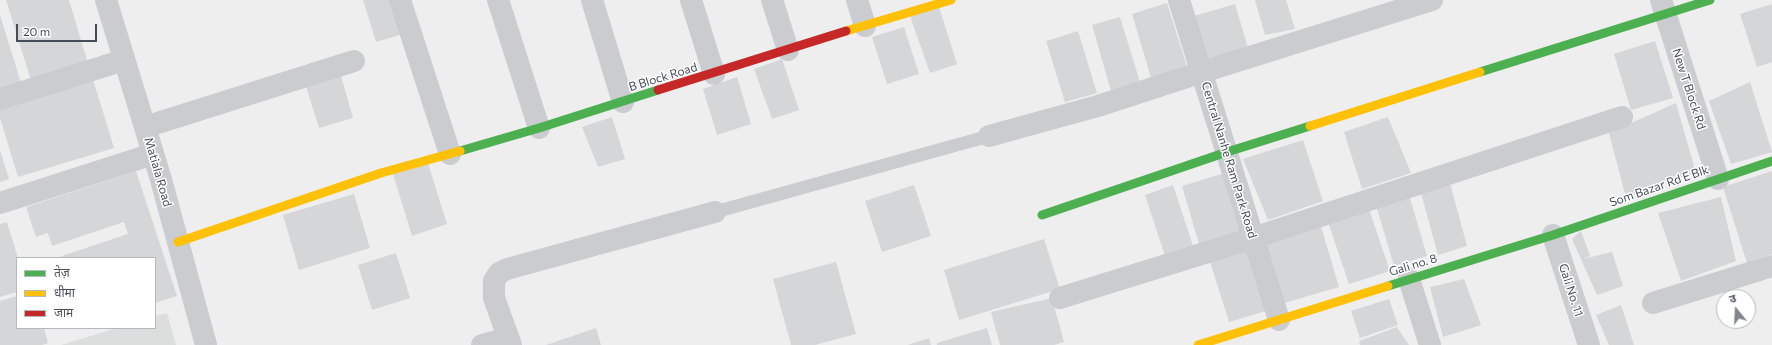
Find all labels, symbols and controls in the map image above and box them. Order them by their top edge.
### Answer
scale bar [18,16,99,42]
text: 20 m [23,24,50,38]
street label: New T Block Rd [1669,47,1709,131]
street label: B Block Road [627,60,699,94]
street label: Central Nanhe Ram Park Road [1198,80,1260,240]
street label: Matiala Road [141,136,175,208]
street label: Som Bazar Rd E Blk [1608,162,1710,210]
street label: Gali no. 8 [1387,251,1439,279]
legend [16,257,156,329]
street label: Gali No. 11 [1556,262,1586,318]
text: तेज़ [54,265,70,279]
text: धीमा [54,285,75,299]
north arrow [1716,289,1756,329]
text: उ [1727,291,1738,305]
text: जाम [54,305,73,319]

